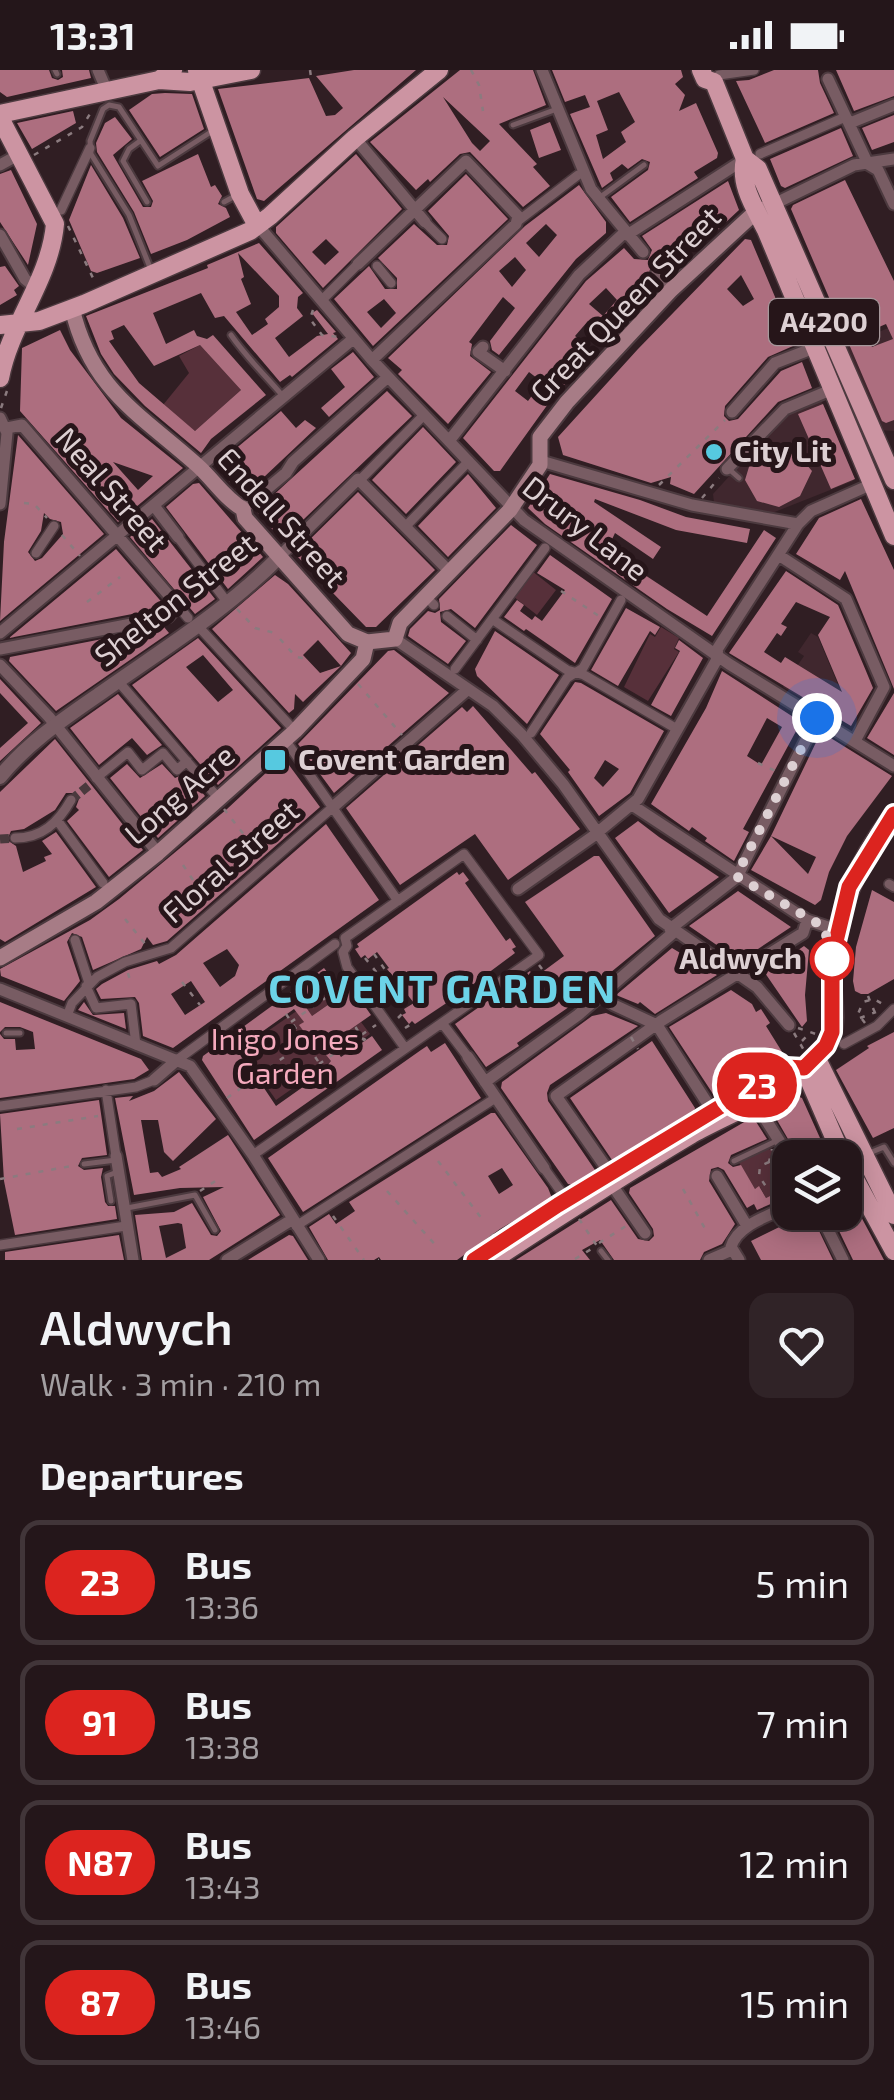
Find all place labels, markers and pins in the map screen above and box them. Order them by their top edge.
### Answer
place label: City Lit [734,432,832,469]
marker: City Lit [703,441,725,463]
place label: Covent Garden [298,740,506,776]
marker: Covent Garden [262,747,288,773]
marker: Aldwych [811,938,853,980]
place label: Aldwych [679,939,802,976]

